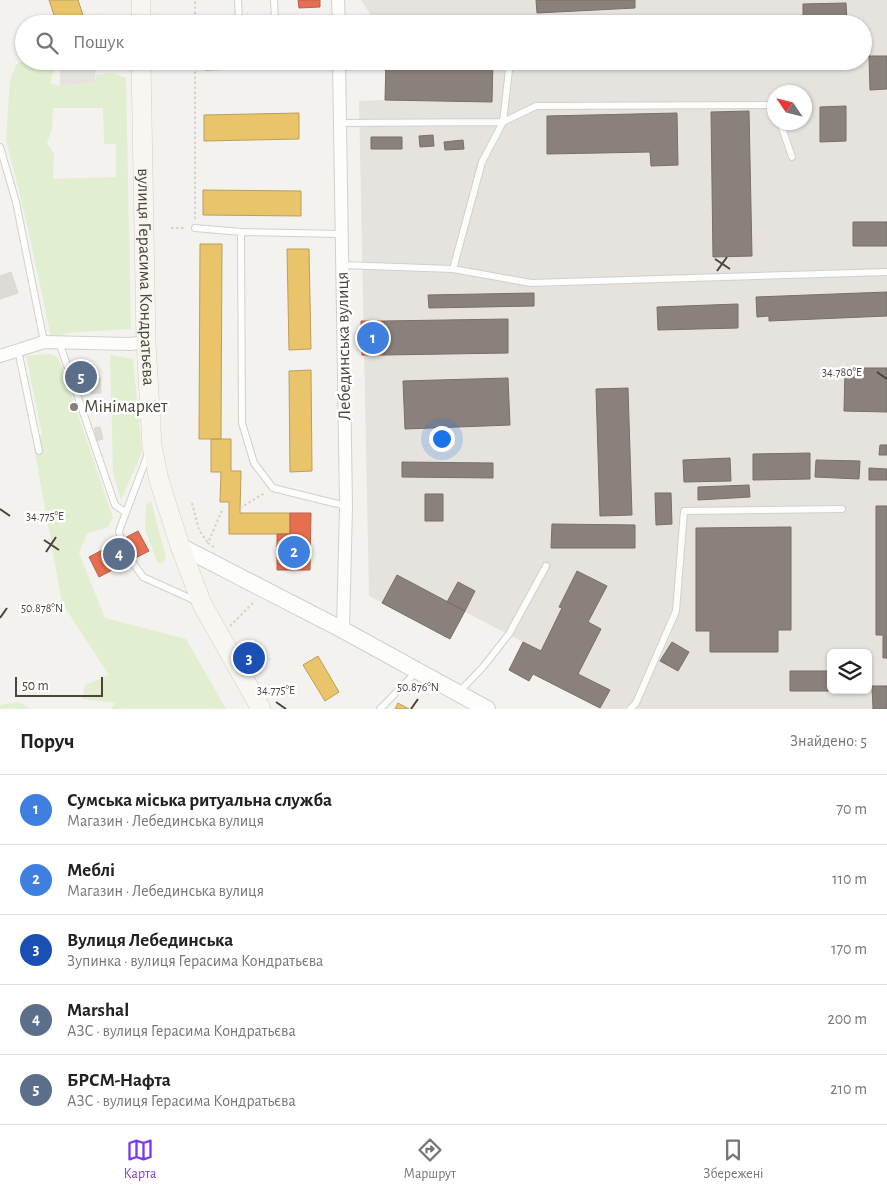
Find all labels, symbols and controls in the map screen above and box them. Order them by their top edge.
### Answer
search box [15,15,872,70]
icon: search [33,29,61,57]
text: Пошук [73,33,124,52]
north arrow [767,85,812,130]
street label: вулиця Герасима Кондратьєва [134,168,158,386]
street label: Лебединська вулиця [333,272,354,420]
pin: 1 [357,319,389,357]
pin: 5 [65,358,97,396]
text: 34.780°E [822,366,862,378]
place label: Мінімаркет [84,398,168,416]
marker: Мінімаркет [68,401,80,413]
your location [429,426,455,452]
text: 34.775°E [26,510,64,522]
pin: 2 [278,533,310,571]
pin: 4 [103,535,135,573]
text: 50.878°N [21,602,63,614]
pin: 3 [233,639,265,677]
map controls [827,649,872,694]
button: layers [827,649,872,694]
scale bar [15,674,102,697]
text: 50 m [22,679,49,693]
text: 50.876°N [397,681,439,693]
text: 34.775°E [257,684,295,696]
text: Поруч [20,731,74,752]
text: Знайдено: 5 [790,733,867,749]
text: Сумська міська ритуальна служба [67,791,332,810]
text: 1 [33,801,39,817]
text: 70 m [836,801,867,817]
text: Магазин · Лебединська вулиця [67,813,264,829]
text: Меблі [67,861,115,880]
text: 2 [32,871,40,887]
text: 110 m [832,871,867,887]
text: Магазин · Лебединська вулиця [67,883,264,899]
text: Вулиця Лебединська [67,931,233,950]
text: 3 [33,941,39,957]
text: 170 m [831,941,867,957]
text: Зупинка · вулиця Герасима Кондратьєва [67,953,323,969]
text: Marshal [67,1001,129,1020]
text: 4 [32,1011,40,1027]
text: 200 m [827,1011,867,1027]
text: АЗС · вулиця Герасима Кондратьєва [67,1023,296,1039]
text: БРСМ-Нафта [67,1071,171,1090]
text: 5 [33,1081,39,1097]
text: 210 m [830,1081,867,1097]
text: АЗС · вулиця Герасима Кондратьєва [67,1093,296,1109]
tab: Карта [124,1136,156,1183]
tab: Маршрут [404,1136,456,1183]
tab: Збережені [703,1136,763,1183]

